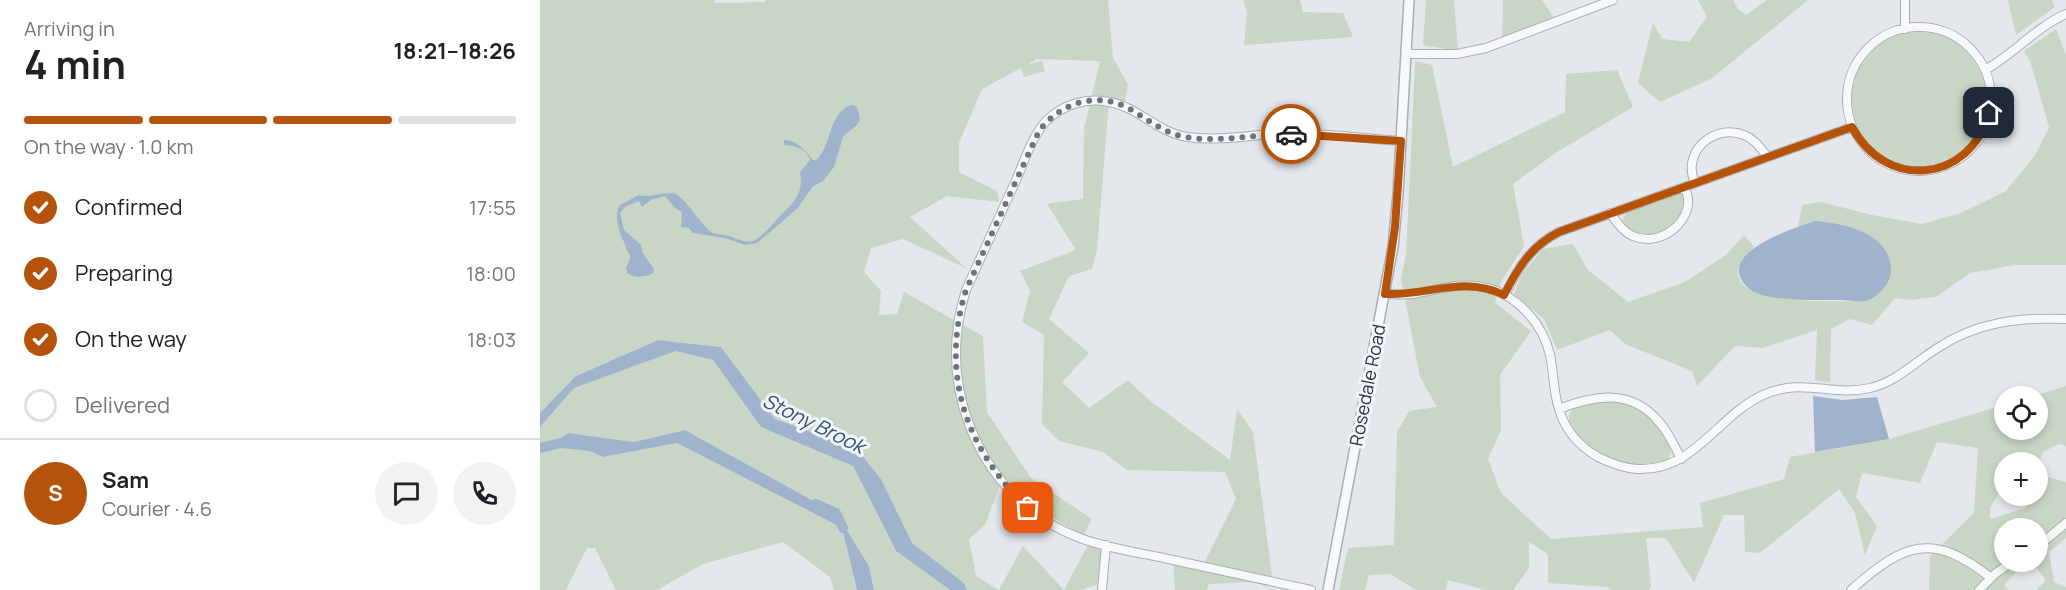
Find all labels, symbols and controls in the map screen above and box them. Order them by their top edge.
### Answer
text: Arriving in [24,15,115,42]
text: 18:21–18:26 [393,36,516,66]
text: 4 min [24,37,126,91]
pin [1963,87,2014,138]
icon: home [1972,96,2005,129]
courier [1261,104,1321,164]
icon: car [1275,118,1308,151]
text: On the way · 1.0 km [24,133,193,160]
icon: check [24,191,57,224]
text: Confirmed [75,192,183,222]
text: 17:55 [469,194,516,221]
icon: check [24,257,57,290]
text: Preparing [75,258,173,288]
text: 18:00 [466,260,516,287]
street label: Rosedale Road [1343,322,1391,448]
icon: check [24,323,57,356]
text: On the way [75,324,187,354]
text: 18:03 [467,326,516,353]
map controls [1994,386,2048,572]
button: locate [1994,386,2048,440]
water label: Stony Brook [758,387,872,461]
text: Delivered [75,390,170,420]
button: + [1994,452,2048,506]
button: chat [375,462,438,525]
button: phone [453,462,516,525]
text: Sam [102,465,149,495]
text: S [48,478,63,508]
pin [1002,482,1053,533]
icon: bag [1011,491,1044,524]
text: Courier · 4.6 [102,495,212,522]
button: − [1994,518,2048,572]

